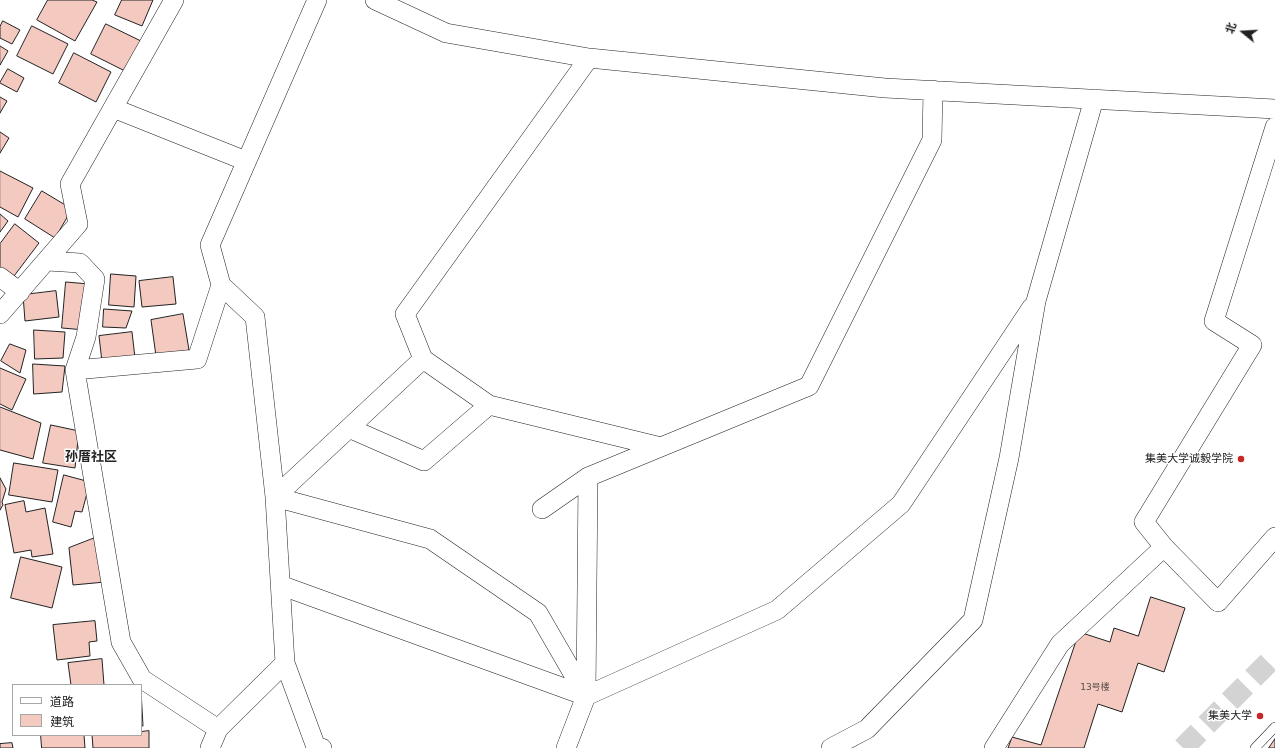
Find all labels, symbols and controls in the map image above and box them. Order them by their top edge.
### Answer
north arrow [1223,12,1263,52]
text: 北 [1223,21,1239,35]
district label: 孙厝社区 [65,450,117,466]
place label: 集美大学诚毅学院 [1145,452,1233,466]
marker: 集美大学诚毅学院 [1236,454,1246,464]
house number: 13号楼 [1080,683,1110,693]
legend [12,684,142,736]
text: 道路 [50,695,74,709]
place label: 集美大学 [1208,709,1252,723]
marker: 集美大学 [1255,711,1265,721]
text: 建筑 [50,715,74,729]

